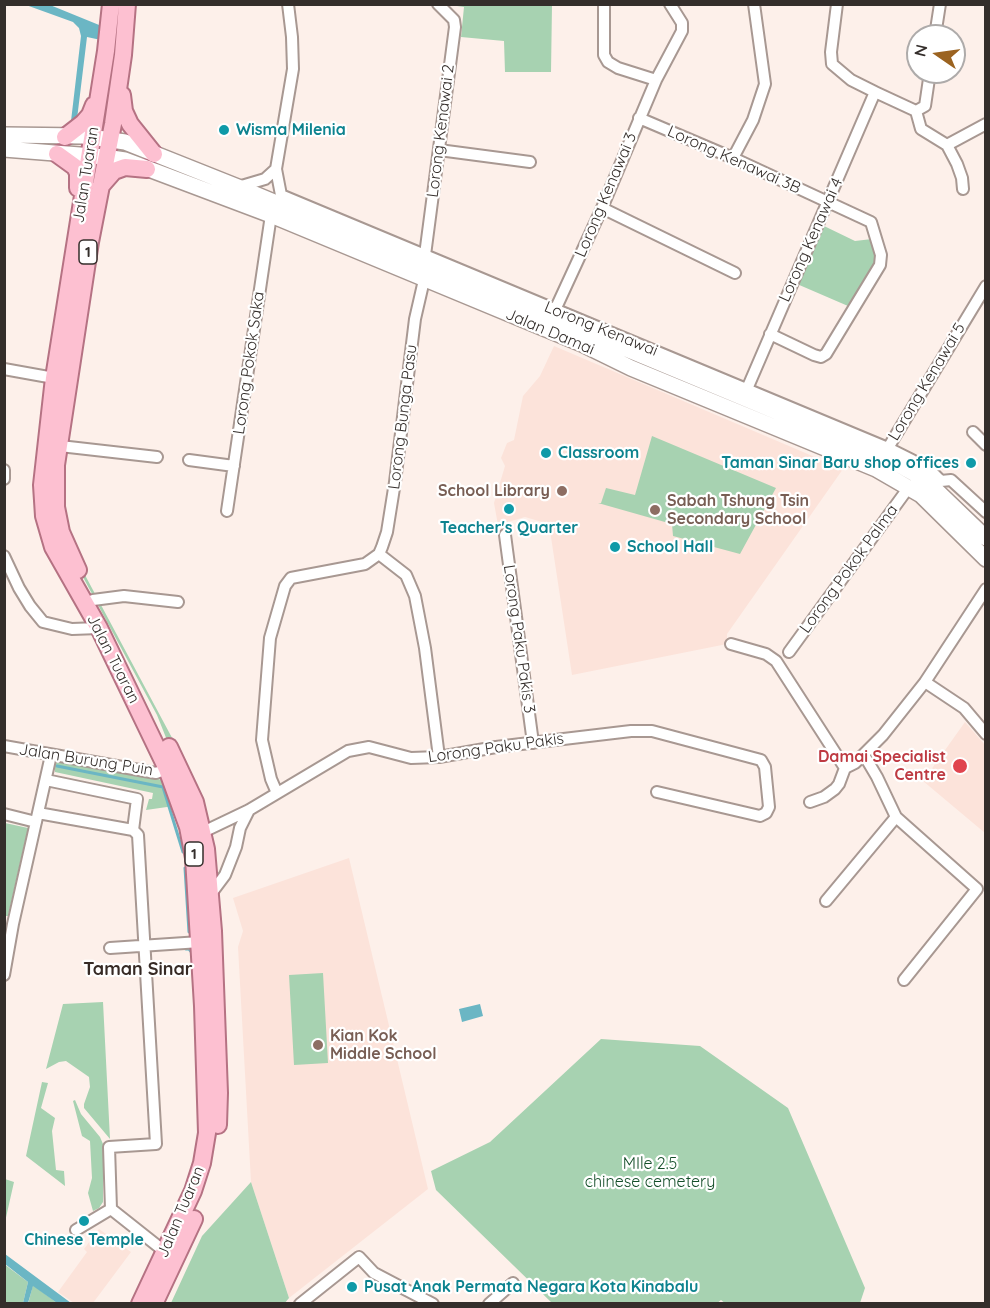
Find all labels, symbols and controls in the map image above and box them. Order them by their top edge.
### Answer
north arrow [906,24,966,84]
text: N [909,42,931,58]
street label: Lorong Kenawai 2 [423,63,459,199]
place label: Wisma Milenia [236,120,346,140]
street label: Lorong Kenawai 3B [664,122,804,198]
marker: Wisma Milenia [217,123,231,137]
street label: Jalan Tuaran [69,125,103,225]
street label: Lorong Kenawai 3 [571,130,641,260]
street label: Lorong Kenawai 4 [775,175,847,305]
road number: 1 [79,240,97,264]
street label: Lorong Pokok Saka [229,290,269,436]
street label: Lorong Kenawai [541,297,661,361]
street label: Jalan Damai [503,305,597,359]
street label: Lorong Kenawai 5 [884,320,970,444]
street label: Lorong Bunga Pasu [385,344,421,490]
place label: Classroom [558,443,639,463]
marker: Classroom [539,446,553,460]
place label: Taman Sinar Baru shop offices [721,453,959,473]
marker: Taman Sinar Baru shop offices [964,456,978,470]
place label: School Library [438,481,550,501]
marker: School Library [555,484,569,498]
place label: Sabah Tshung Tsin Secondary School [667,491,809,529]
street label: Lorong Pokok Palma [796,501,902,637]
marker: Teacher's Quarter [502,502,516,516]
marker: Sabah Tshung Tsin Secondary School [648,503,662,517]
place label: Teacher's Quarter [440,518,578,538]
place label: School Hall [627,537,713,557]
marker: School Hall [608,540,622,554]
street label: Lorong Paku Pakis 3 [499,564,539,714]
street label: Jalan Tuaran [82,611,144,707]
street label: Lorong Paku Pakis [427,729,565,767]
street label: Jalan Burung Puin [18,740,154,780]
place label: Damai Specialist Centre [818,747,946,785]
marker: Damai Specialist Centre [951,757,969,775]
road number: 1 [185,842,203,866]
district label: Taman Sinar [83,959,193,981]
place label: Kian Kok Middle School [330,1026,437,1064]
marker: Kian Kok Middle School [311,1038,325,1052]
park label: MIle 2.5 chinese cemetery [585,1154,715,1192]
street label: Jalan Tuaran [153,1163,209,1261]
marker: Chinese Temple [77,1214,91,1228]
place label: Chinese Temple [24,1230,144,1250]
place label: Pusat Anak Permata Negara Kota Kinabalu [364,1277,698,1297]
marker: Pusat Anak Permata Negara Kota Kinabalu [345,1280,359,1294]

